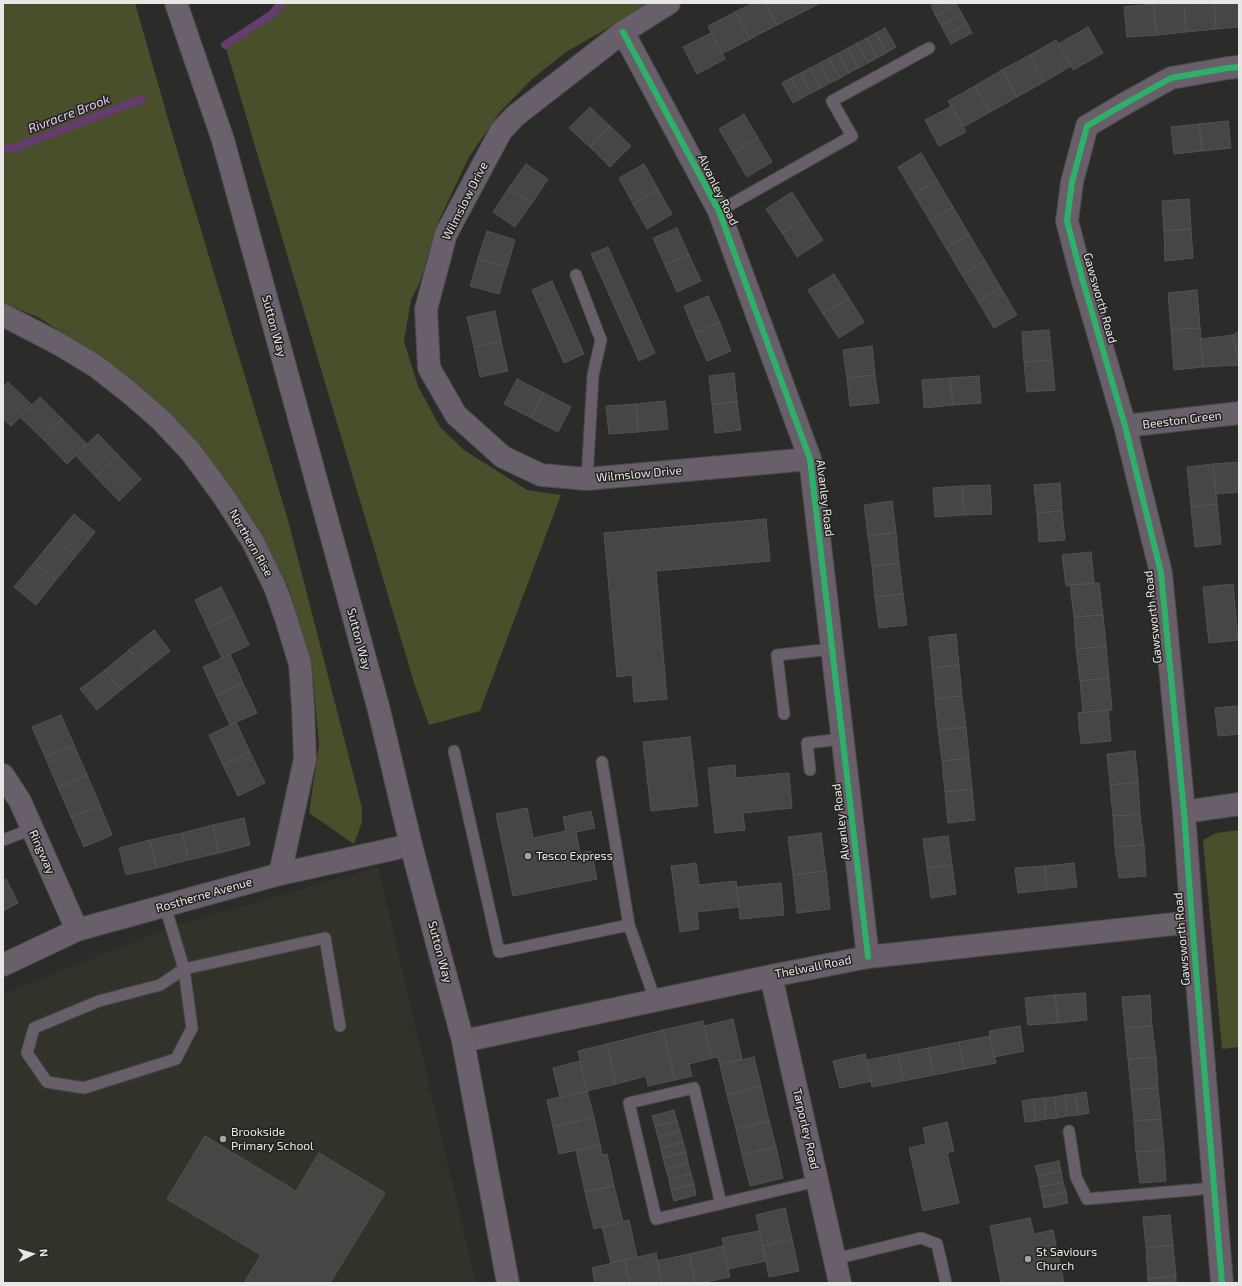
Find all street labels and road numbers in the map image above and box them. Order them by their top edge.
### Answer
street label: Alvanley Road [695,152,741,228]
street label: Wilmslow Drive [439,159,491,243]
street label: Gawsworth Road [1080,251,1120,345]
street label: Sutton Way [259,294,289,358]
street label: Beeston Green [1142,408,1222,432]
street label: Alvanley Road [813,459,837,537]
street label: Wilmslow Drive [596,463,682,485]
street label: Northern Rise [226,507,276,579]
street label: Gawsworth Road [1141,570,1165,664]
street label: Sutton Way [344,607,374,671]
street label: Alvanley Road [829,783,853,861]
street label: Ringway [26,828,58,876]
street label: Rostherne Avenue [154,874,254,916]
street label: Gawsworth Road [1171,892,1193,986]
street label: Sutton Way [425,920,455,984]
street label: Thelwall Road [774,953,852,981]
street label: Tarporley Road [790,1087,822,1171]

